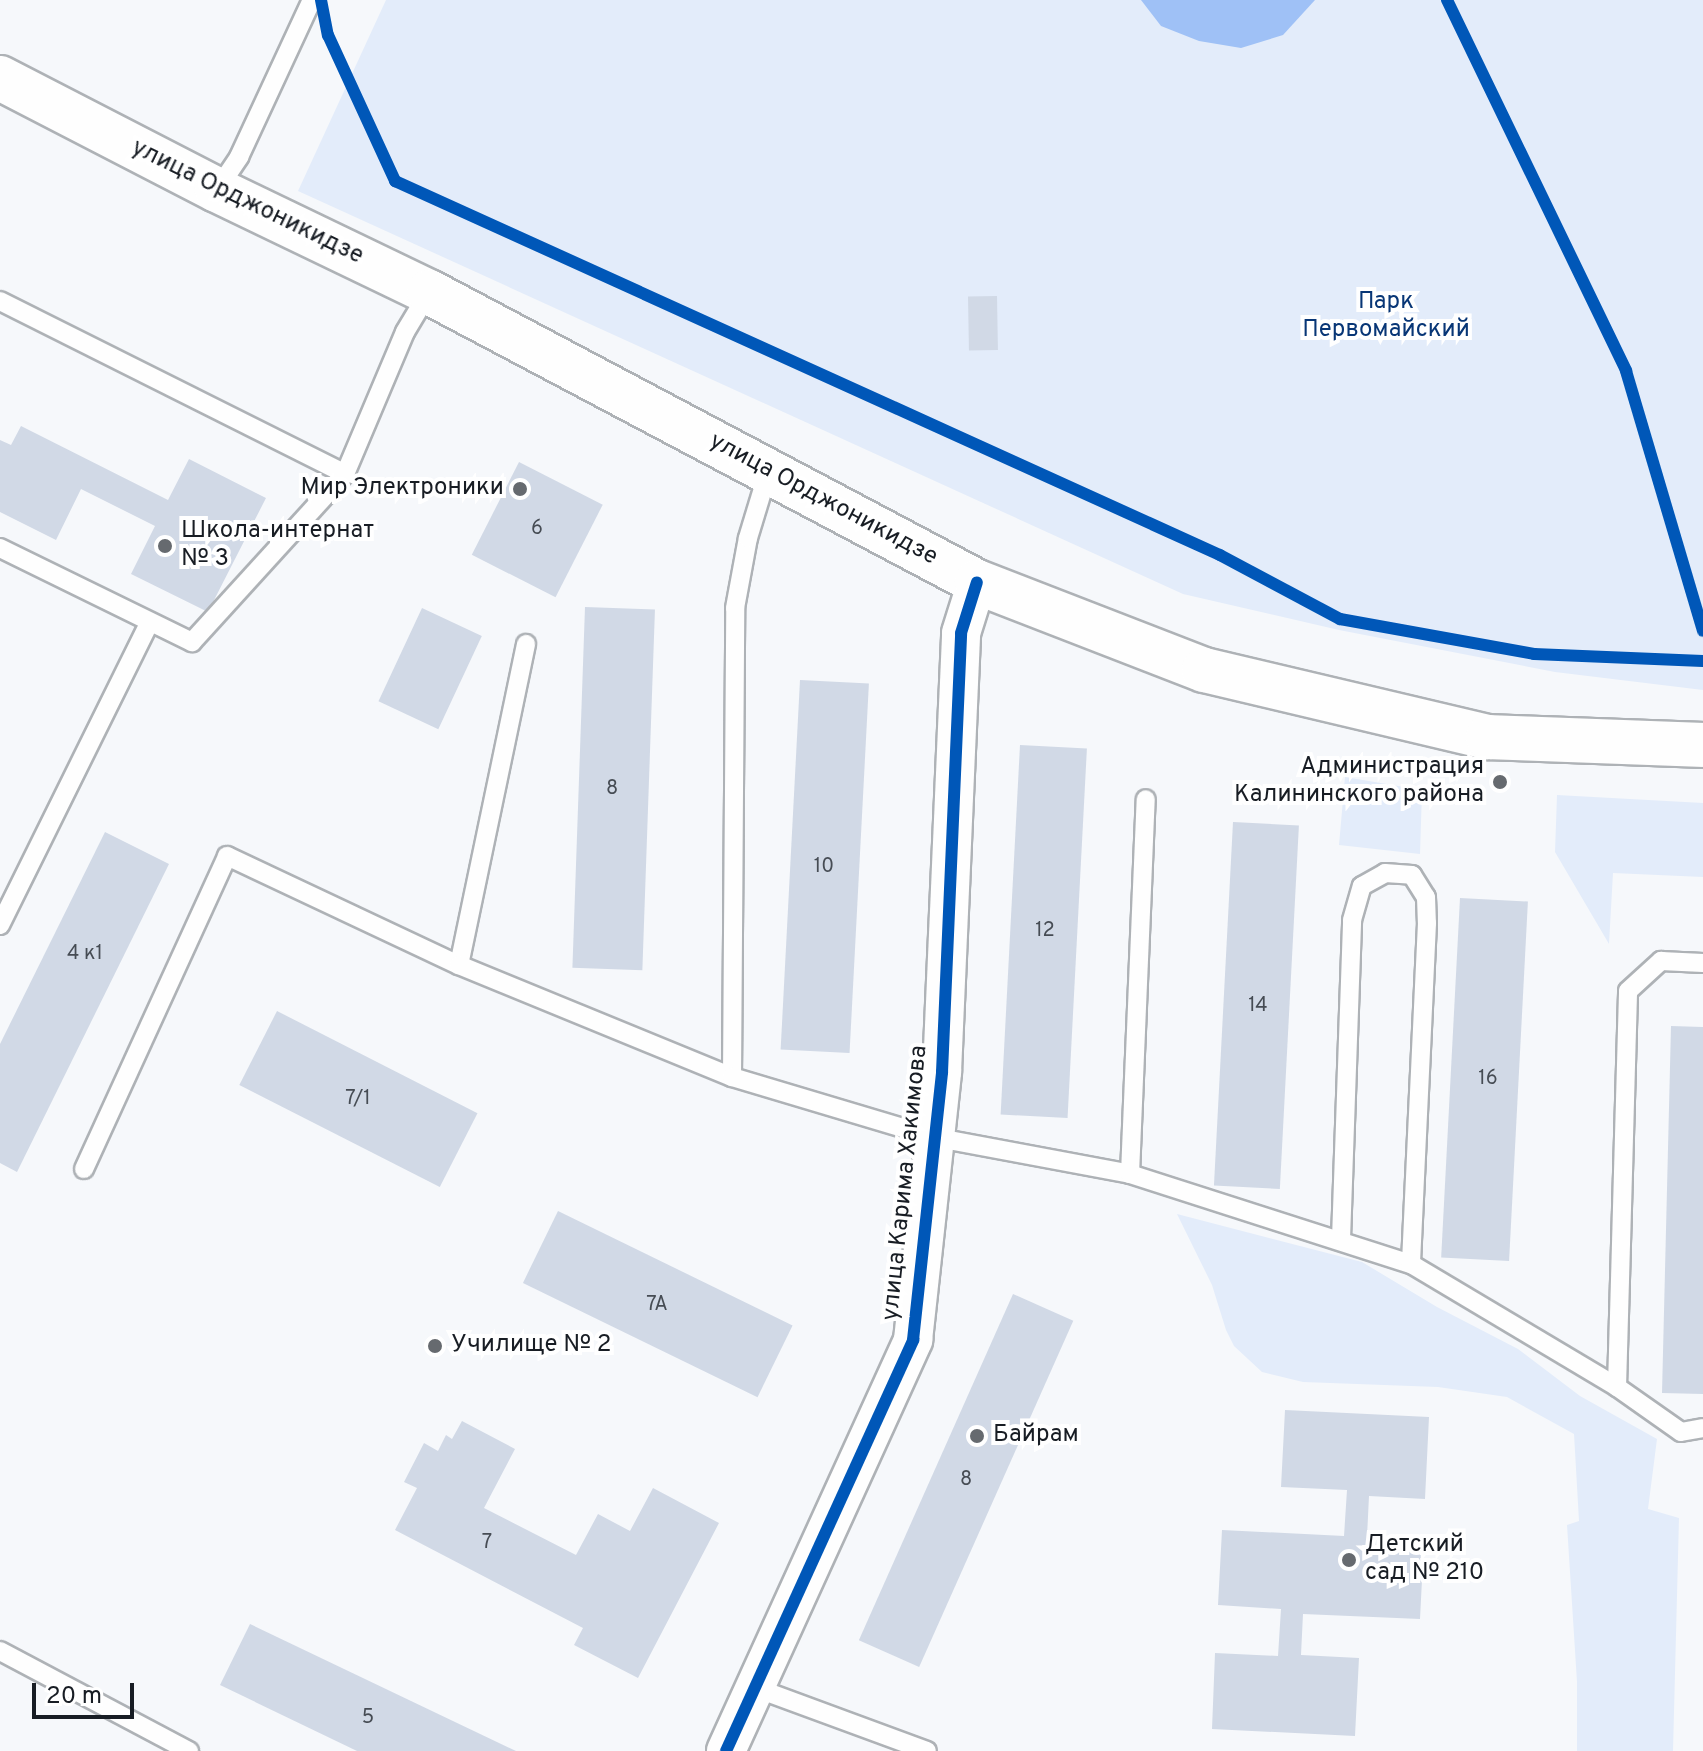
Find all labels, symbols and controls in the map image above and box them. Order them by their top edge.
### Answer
street label: улица Орджоникидзе [126,134,368,272]
park label: Парк Первомайский [1302,289,1470,345]
street label: улица Орджоникидзе [704,428,942,572]
place label: Мир Электроники [301,475,504,503]
marker: Мир Электроники [511,480,529,498]
house number: 6 [531,517,543,541]
place label: Школа-интернат № 3 [181,518,374,574]
marker: Школа-интернат № 3 [156,537,174,555]
place label: Администрация Калининского района [1234,754,1484,810]
marker: Администрация Калининского района [1491,773,1509,791]
house number: 8 [606,777,618,801]
house number: 10 [814,855,834,879]
house number: 12 [1035,919,1055,943]
house number: 4 к1 [67,942,103,966]
house number: 14 [1248,994,1268,1018]
street label: улица Карима Хакимова [877,1044,935,1322]
house number: 16 [1478,1067,1498,1091]
house number: 7/1 [345,1087,371,1111]
house number: 7А [646,1293,668,1317]
place label: Училище № 2 [451,1332,611,1360]
marker: Училище № 2 [426,1337,444,1355]
place label: Байрам [993,1422,1079,1450]
marker: Байрам [968,1427,986,1445]
house number: 8 [960,1468,972,1492]
house number: 7 [482,1531,492,1555]
place label: Детский сад № 210 [1365,1532,1484,1588]
marker: Детский сад № 210 [1340,1551,1358,1569]
scale bar [36,1667,138,1717]
text: 20 m [46,1682,102,1712]
house number: 5 [362,1706,374,1730]

